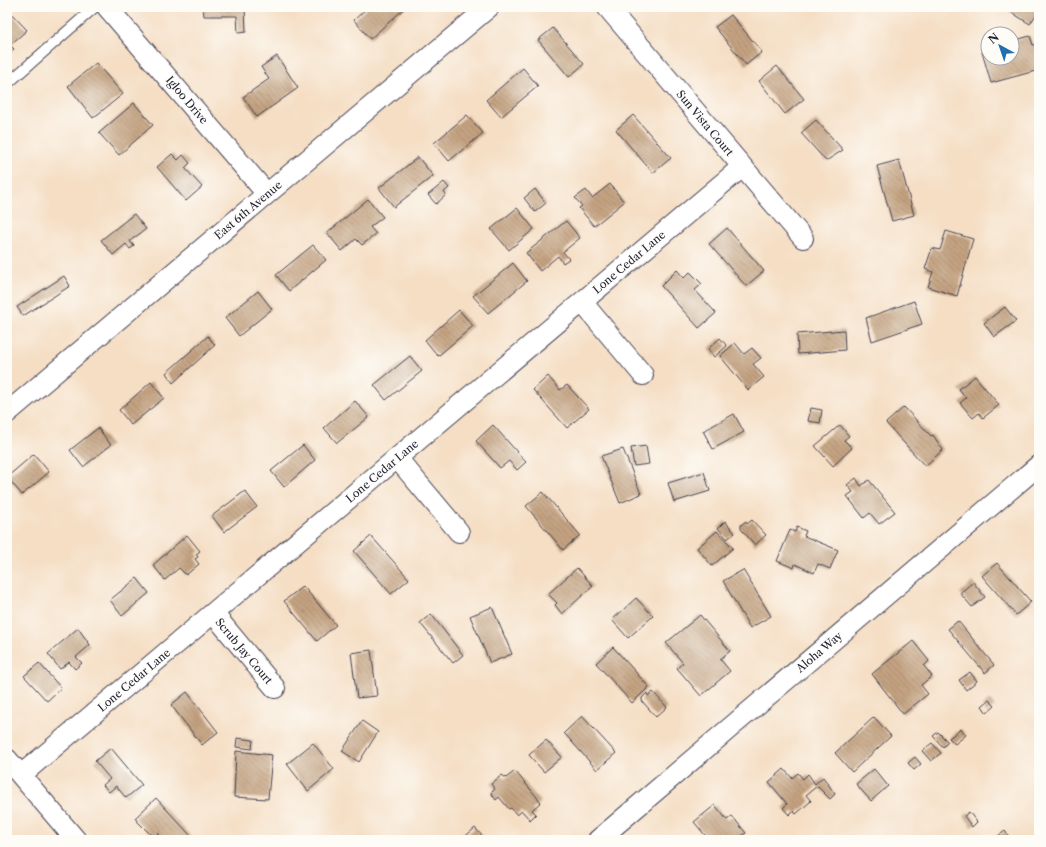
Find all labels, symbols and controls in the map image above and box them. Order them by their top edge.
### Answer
north arrow [980,26,1020,66]
text: N [985,30,1002,47]
street label: Igloo Drive [163,73,211,127]
street label: Sun Vista Court [673,87,737,159]
street label: East 6th Avenue [211,178,285,242]
street label: Lone Cedar Lane [590,228,668,296]
street label: Lone Cedar Lane [343,437,421,505]
street label: Scrub Jay Court [212,615,276,687]
street label: Aloha Way [792,628,846,676]
street label: Lone Cedar Lane [95,646,173,714]

